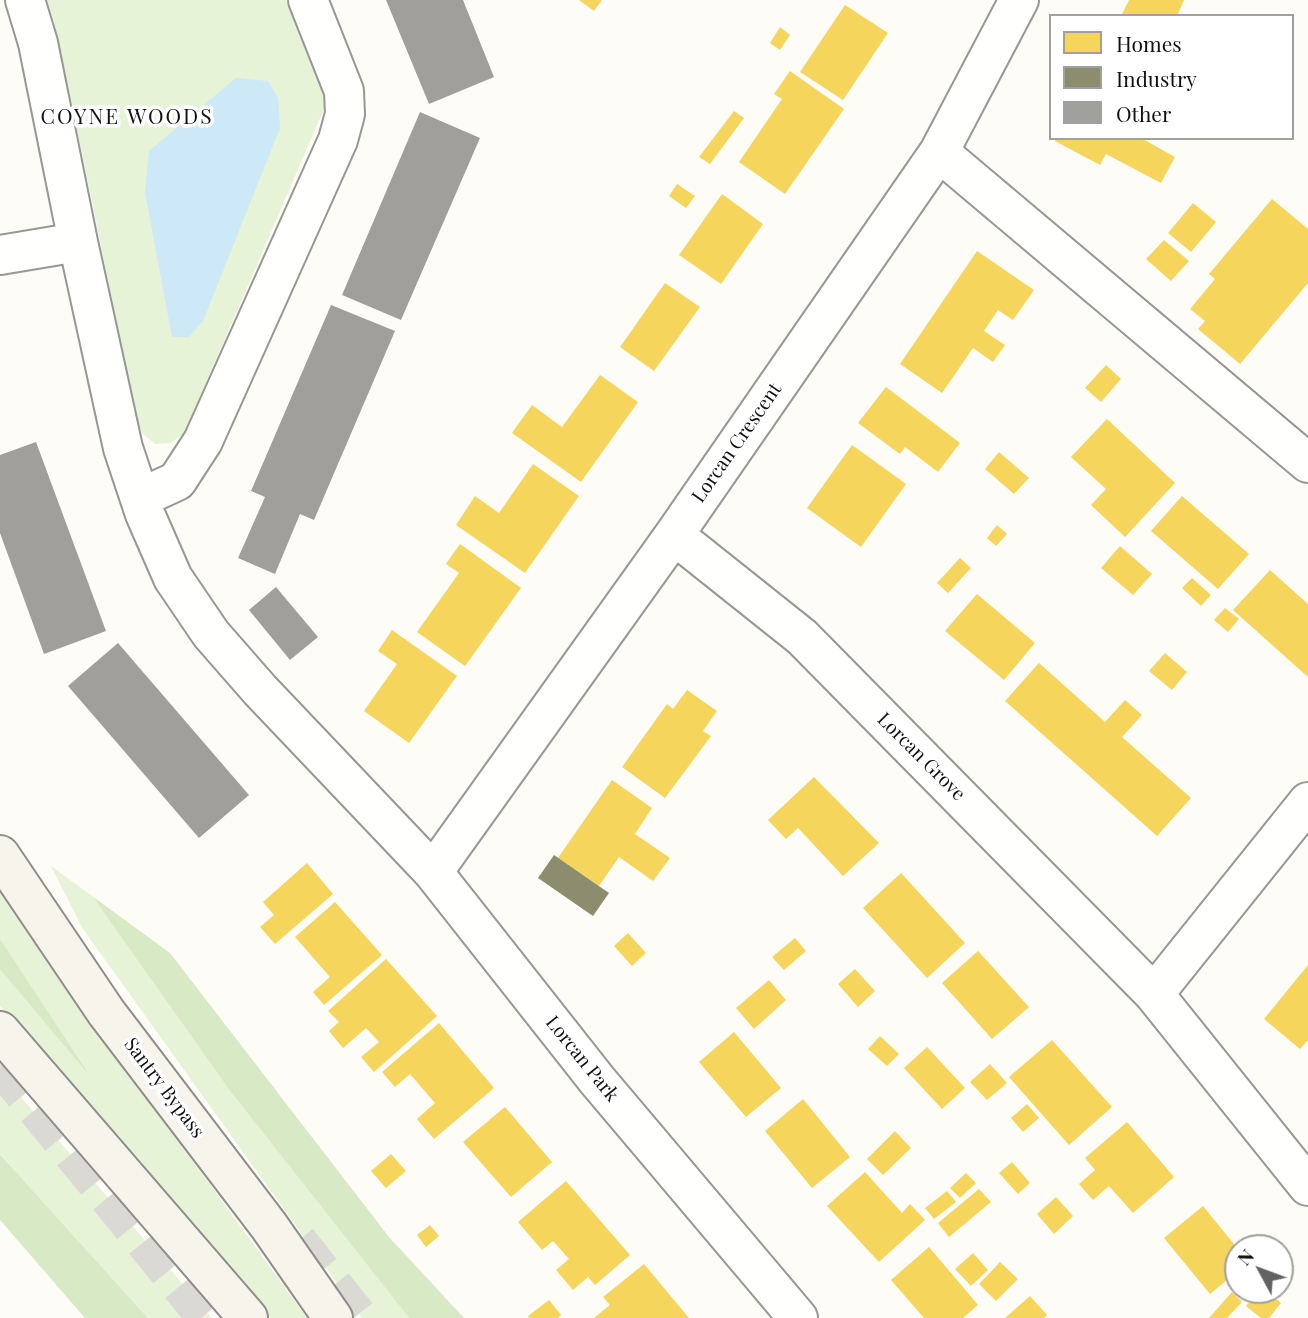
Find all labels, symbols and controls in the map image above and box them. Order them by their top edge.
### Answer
legend [1049,14,1294,140]
text: Homes [1116,29,1182,57]
text: Industry [1116,64,1197,92]
text: Other [1116,99,1171,127]
district label: COYNE WOODS [42,104,212,130]
street label: Lorcan Crescent [687,379,787,507]
street label: Lorcan Grove [872,708,970,806]
street label: Lorcan Park [541,1012,623,1106]
street label: Santry Bypass [119,1034,209,1142]
north arrow [1224,1234,1294,1304]
text: N [1230,1243,1259,1270]

